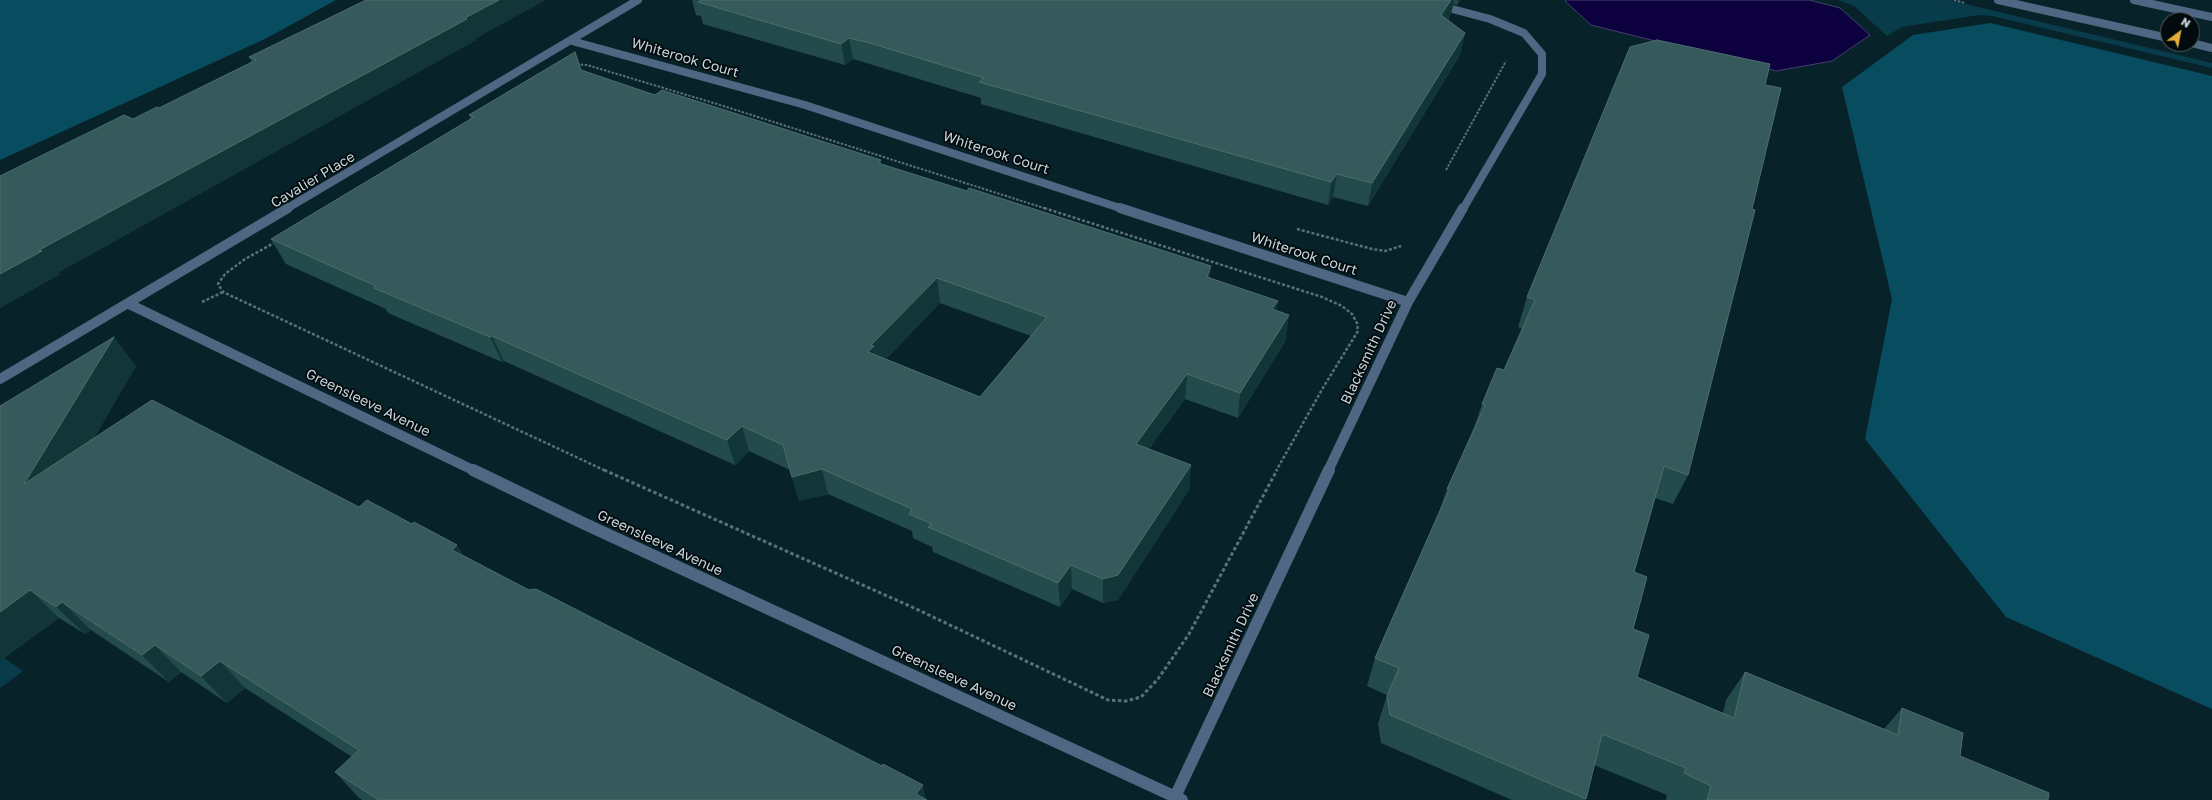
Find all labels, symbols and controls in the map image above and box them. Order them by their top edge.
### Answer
north arrow [2160,12,2200,52]
text: N [2179,15,2193,30]
street label: Whiterook Court [629,35,741,81]
street label: Whiterook Court [941,128,1051,178]
street label: Cavalier Place [268,148,358,212]
street label: Whiterook Court [1249,229,1359,279]
street label: Blacksmith Drive [1337,297,1401,407]
street label: Greensleeve Avenue [303,366,433,440]
street label: Greensleeve Avenue [595,507,725,579]
street label: Blacksmith Drive [1199,590,1263,700]
street label: Greensleeve Avenue [889,642,1019,714]

